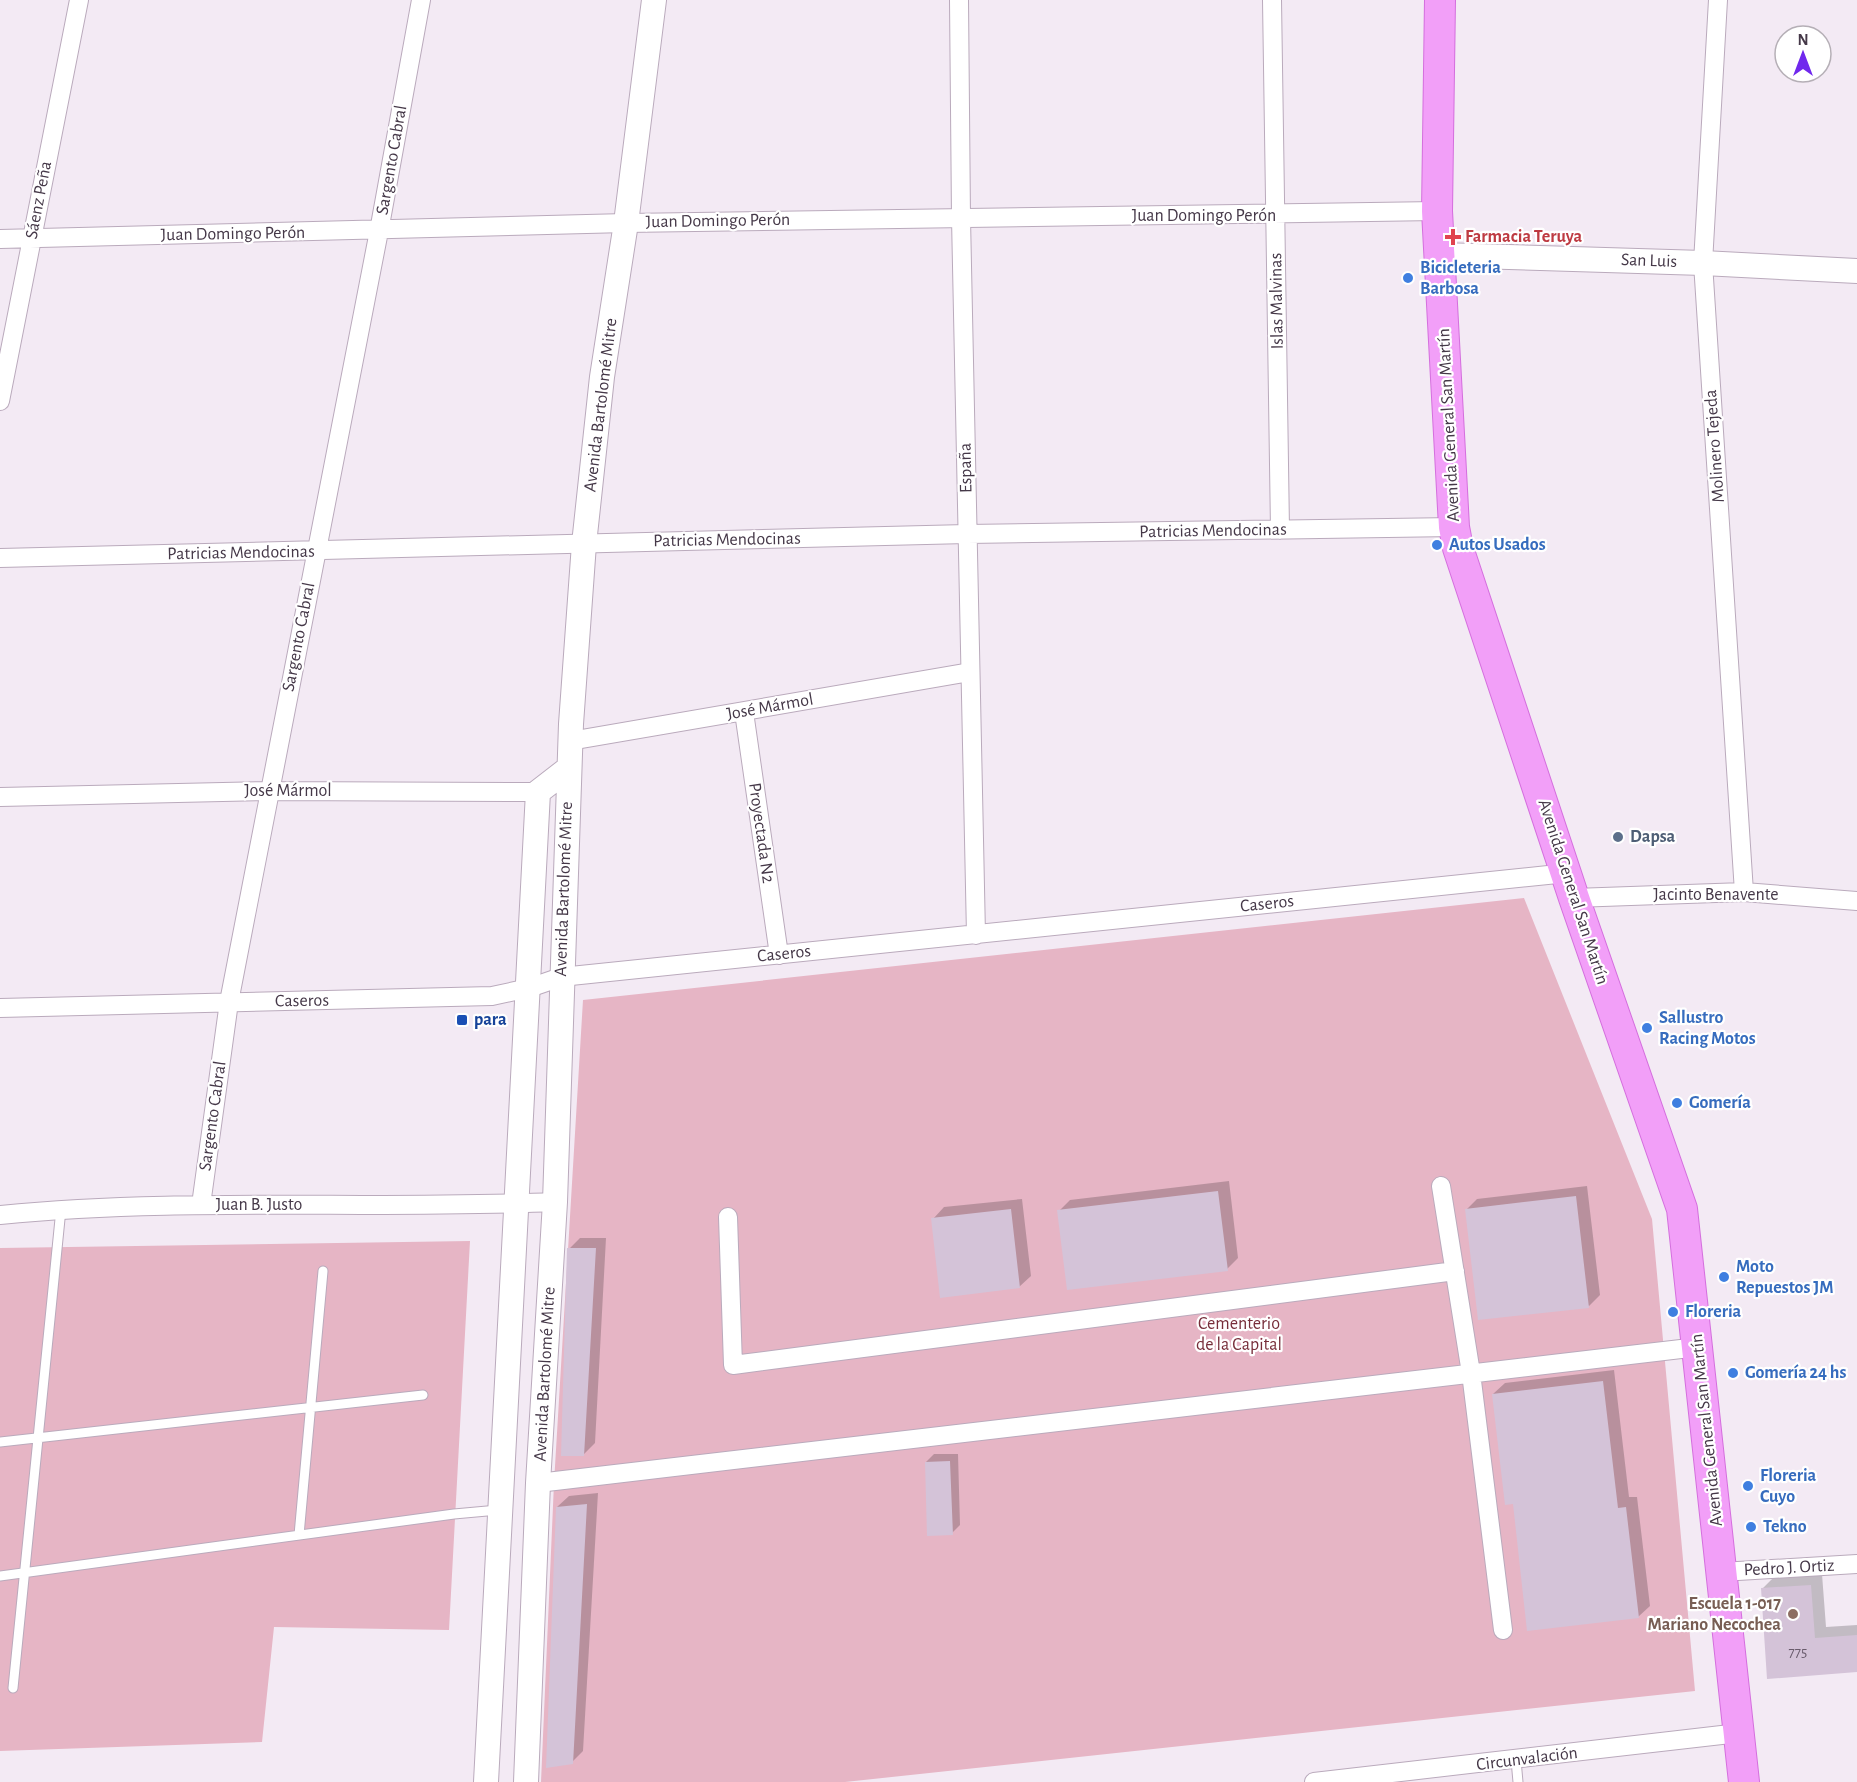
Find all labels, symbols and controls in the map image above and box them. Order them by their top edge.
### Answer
north arrow [1773,24,1833,84]
text: N [1797,32,1809,48]
street label: Sargento Cabral [374,104,410,216]
street label: Sáenz Peña [23,160,55,240]
street label: Juan Domingo Perón [1132,207,1276,225]
street label: Juan Domingo Perón [646,211,790,231]
street label: Juan Domingo Perón [161,224,305,244]
place label: Farmacia Teruya [1465,228,1583,246]
marker: Farmacia Teruya [1446,230,1460,244]
street label: San Luis [1621,251,1677,271]
street label: Islas Malvinas [1267,253,1287,349]
place label: Bicicleteria Barbosa [1420,259,1501,298]
marker: Bicicleteria Barbosa [1401,271,1415,285]
street label: Avenida Bartolomé Mitre [581,317,621,493]
street label: Avenida General San Martín [1435,328,1463,522]
street label: Molinero Tejeda [1702,389,1728,503]
street label: España [957,443,975,493]
street label: Patricias Mendocinas [1139,521,1287,541]
street label: Patricias Mendocinas [653,530,801,550]
place label: Autos Usados [1449,536,1546,554]
marker: Autos Usados [1430,538,1444,552]
street label: Patricias Mendocinas [167,543,315,563]
street label: Sargento Cabral [280,581,318,693]
street label: José Mármol [725,691,815,723]
street label: José Mármol [244,782,332,800]
street label: Proyectada N2 [745,782,777,884]
street label: Avenida General San Martín [1535,797,1611,987]
street label: Avenida Bartolomé Mitre [552,801,576,977]
place label: Dapsa [1630,828,1676,846]
marker: Dapsa [1611,830,1625,844]
street label: Jacinto Benavente [1653,886,1779,904]
street label: Caseros [1239,892,1295,916]
street label: Caseros [756,942,812,966]
street label: Caseros [275,992,329,1010]
place label: Sallustro Racing Motos [1659,1009,1756,1048]
place label: para [474,1011,507,1029]
marker: para [455,1013,469,1027]
marker: Sallustro Racing Motos [1640,1021,1654,1035]
street label: Sargento Cabral [196,1060,230,1172]
place label: Gomería [1689,1094,1751,1112]
marker: Gomería [1670,1096,1684,1110]
street label: Juan B. Justo [216,1196,302,1214]
place label: Moto Repuestos JM [1736,1258,1834,1297]
marker: Moto Repuestos JM [1717,1270,1731,1284]
street label: Avenida Bartolomé Mitre [531,1286,559,1462]
place label: Floreria [1685,1303,1742,1321]
marker: Floreria [1666,1305,1680,1319]
park label: Cementerio de la Capital [1196,1315,1282,1354]
street label: Avenida General San Martín [1688,1333,1726,1527]
place label: Gomería 24 hs [1745,1364,1846,1382]
marker: Gomería 24 hs [1726,1366,1740,1380]
place label: Floreria Cuyo [1760,1467,1817,1506]
marker: Floreria Cuyo [1741,1479,1755,1493]
place label: Tekno [1763,1518,1807,1536]
marker: Tekno [1744,1520,1758,1534]
street label: Pedro J. Ortiz [1743,1557,1835,1579]
place label: Escuela 1-017 Mariano Necochea [1648,1595,1781,1634]
marker: Escuela 1-017 Mariano Necochea [1786,1607,1800,1621]
house number: 775 [1789,1645,1807,1660]
street label: Circunvalación [1475,1744,1579,1774]

